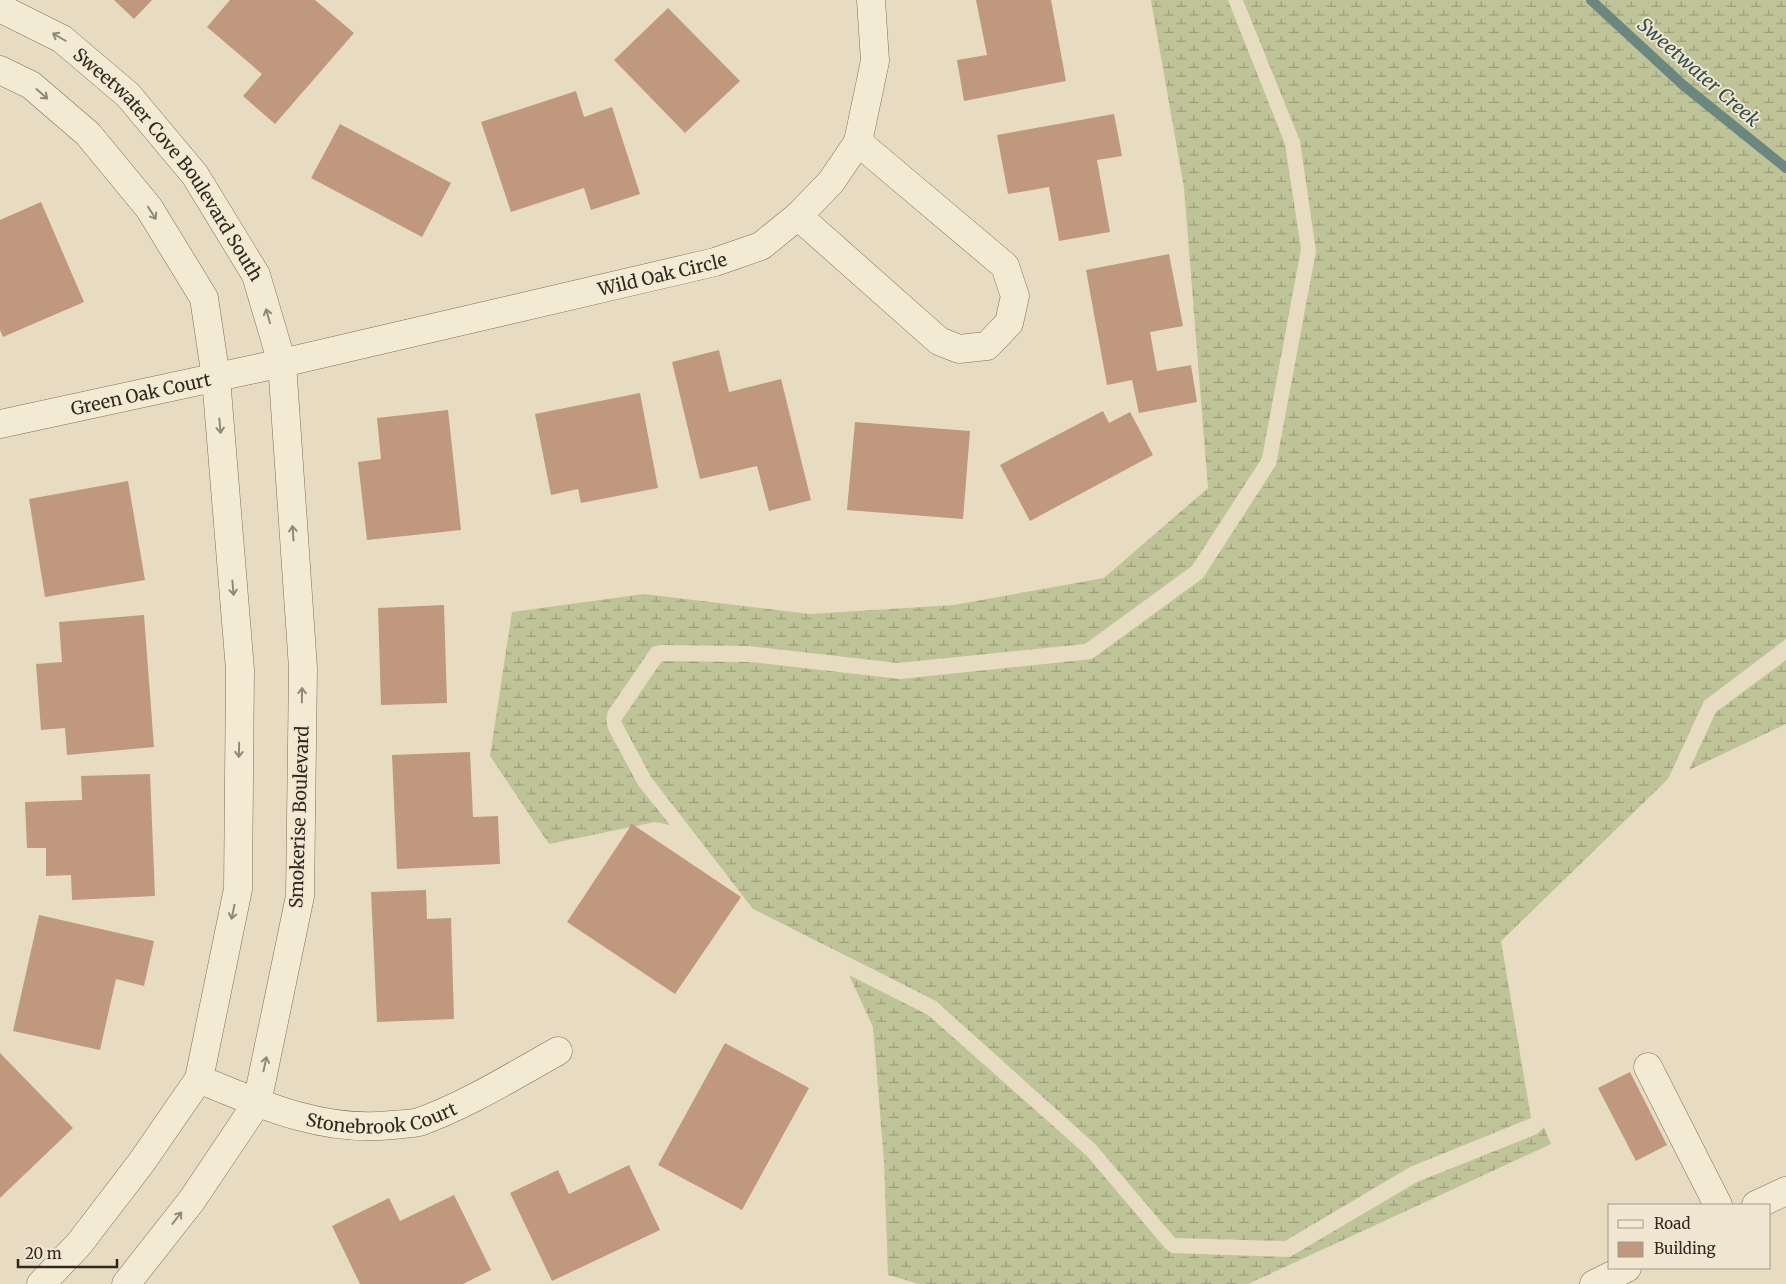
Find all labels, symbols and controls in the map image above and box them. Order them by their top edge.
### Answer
water label: Sweetwater Creek [1633,12,1765,132]
one-way arrow [52,32,66,42]
street label: Sweetwater Cove Boulevard South [69,42,268,285]
one-way arrow [35,89,48,100]
one-way arrow [147,206,157,220]
street label: Wild Oak Circle [595,247,730,301]
one-way arrow [263,309,273,325]
street label: Green Oak Court [69,367,213,420]
one-way arrow [215,418,225,434]
one-way arrow [289,525,298,541]
one-way arrow [229,580,238,596]
one-way arrow [297,687,307,704]
street label: Smokerise Boulevard [284,725,314,909]
one-way arrow [235,742,244,758]
one-way arrow [228,904,238,920]
one-way arrow [261,1056,270,1072]
street label: Stonebrook Court [304,1097,460,1138]
legend [1608,1204,1771,1269]
one-way arrow [172,1212,183,1225]
text: Road [1654,1214,1690,1233]
scale bar [18,1236,116,1268]
text: Building [1654,1239,1716,1258]
text: 20 m [25,1244,62,1263]

